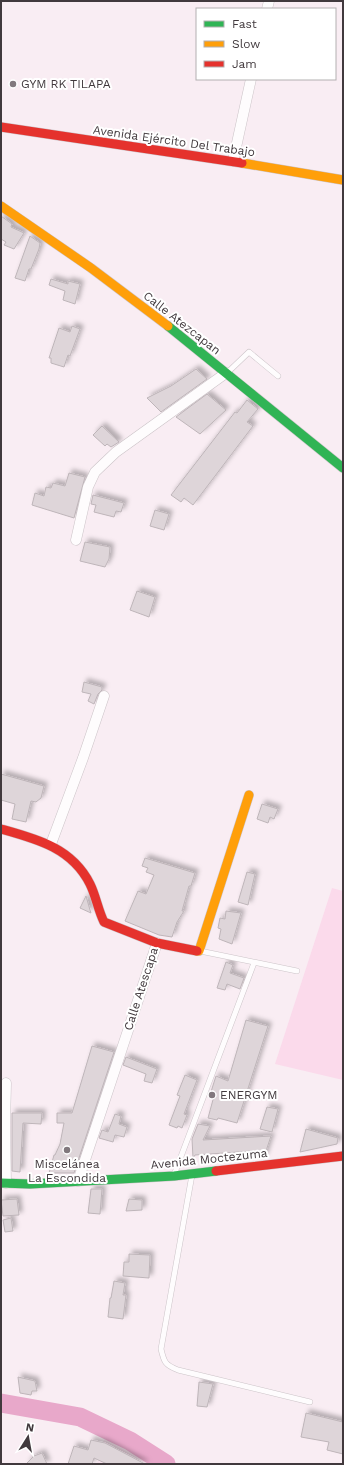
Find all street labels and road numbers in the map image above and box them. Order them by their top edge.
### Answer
street label: Avenida Ejército Del Trabajo [92,123,256,159]
street label: Calle Atezcapan [141,289,223,357]
street label: Calle Atescapa [121,946,161,1032]
street label: Avenida Moctezuma [150,1146,268,1172]

